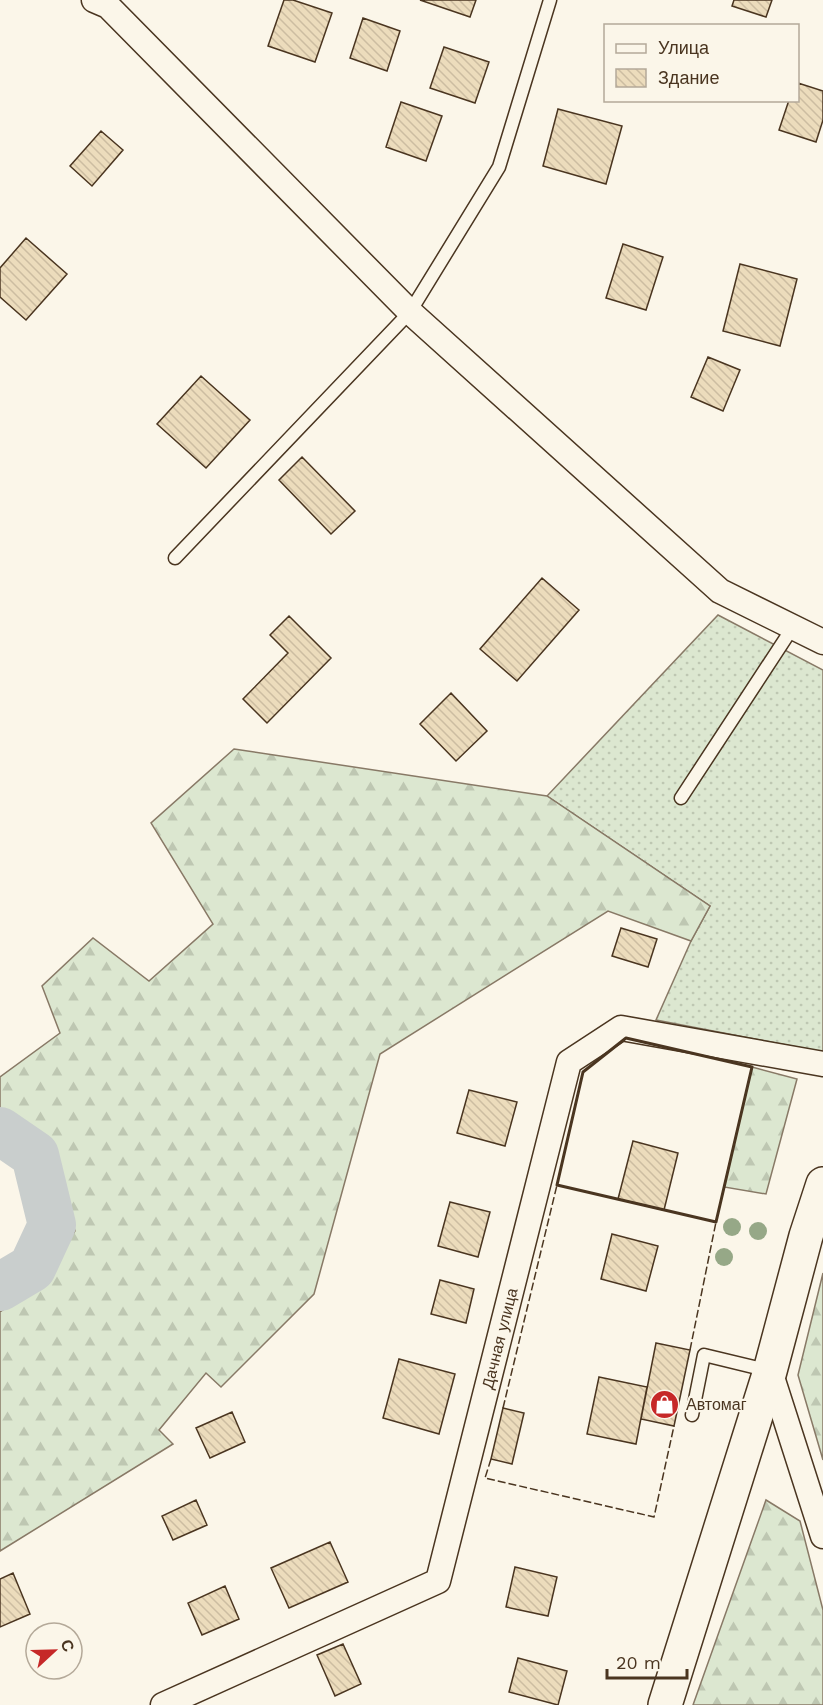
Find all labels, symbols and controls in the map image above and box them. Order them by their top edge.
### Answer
legend [604,24,799,102]
text: Улица [658,37,710,58]
text: Здание [658,67,719,88]
street label: Дачная улица [477,1286,521,1391]
shop icon: Автомаг [649,1388,681,1420]
place label: Автомаг [686,1395,747,1414]
north arrow [24,1621,84,1681]
text: С [56,1637,79,1655]
scale bar [607,1642,686,1680]
text: 20 m [616,1652,661,1673]

